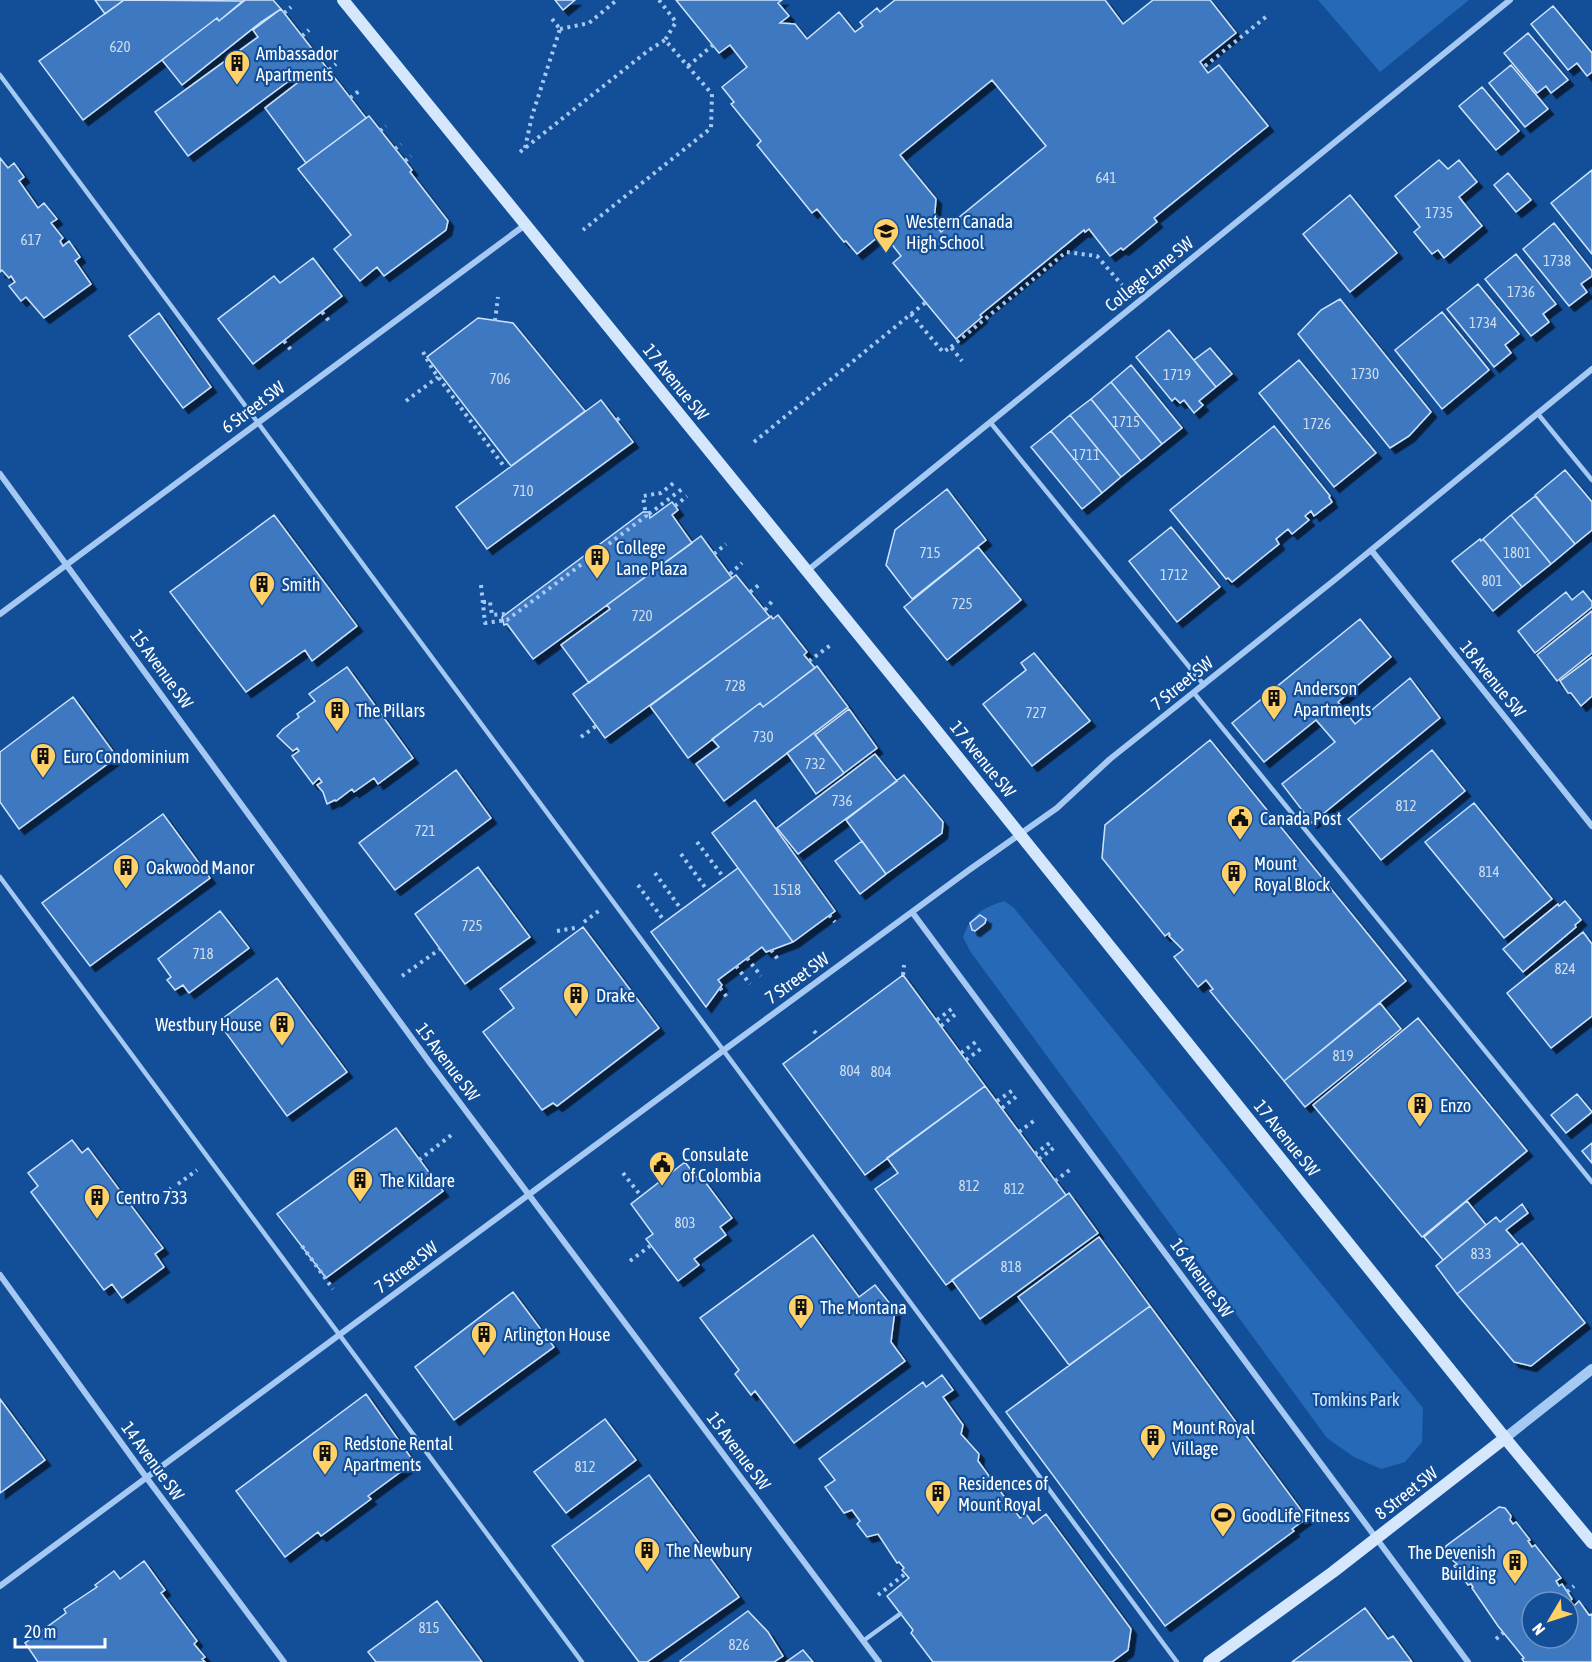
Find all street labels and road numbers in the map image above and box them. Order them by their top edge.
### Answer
street label: College Lane SW [1101,232,1197,316]
street label: 17 Avenue SW [639,340,713,424]
street label: 6 Street SW [217,376,289,438]
street label: 15 Avenue SW [126,625,198,713]
street label: 18 Avenue SW [1456,637,1530,721]
street label: 7 Street SW [1147,652,1217,714]
street label: 17 Avenue SW [946,717,1020,801]
street label: 7 Street SW [761,948,833,1008]
street label: 15 Avenue SW [412,1019,484,1105]
street label: 17 Avenue SW [1250,1096,1324,1180]
street label: 16 Avenue SW [1166,1234,1238,1322]
street label: 7 Street SW [370,1236,442,1298]
street label: 15 Avenue SW [703,1408,775,1494]
street label: 14 Avenue SW [117,1417,189,1505]
street label: 8 Street SW [1371,1462,1441,1524]

